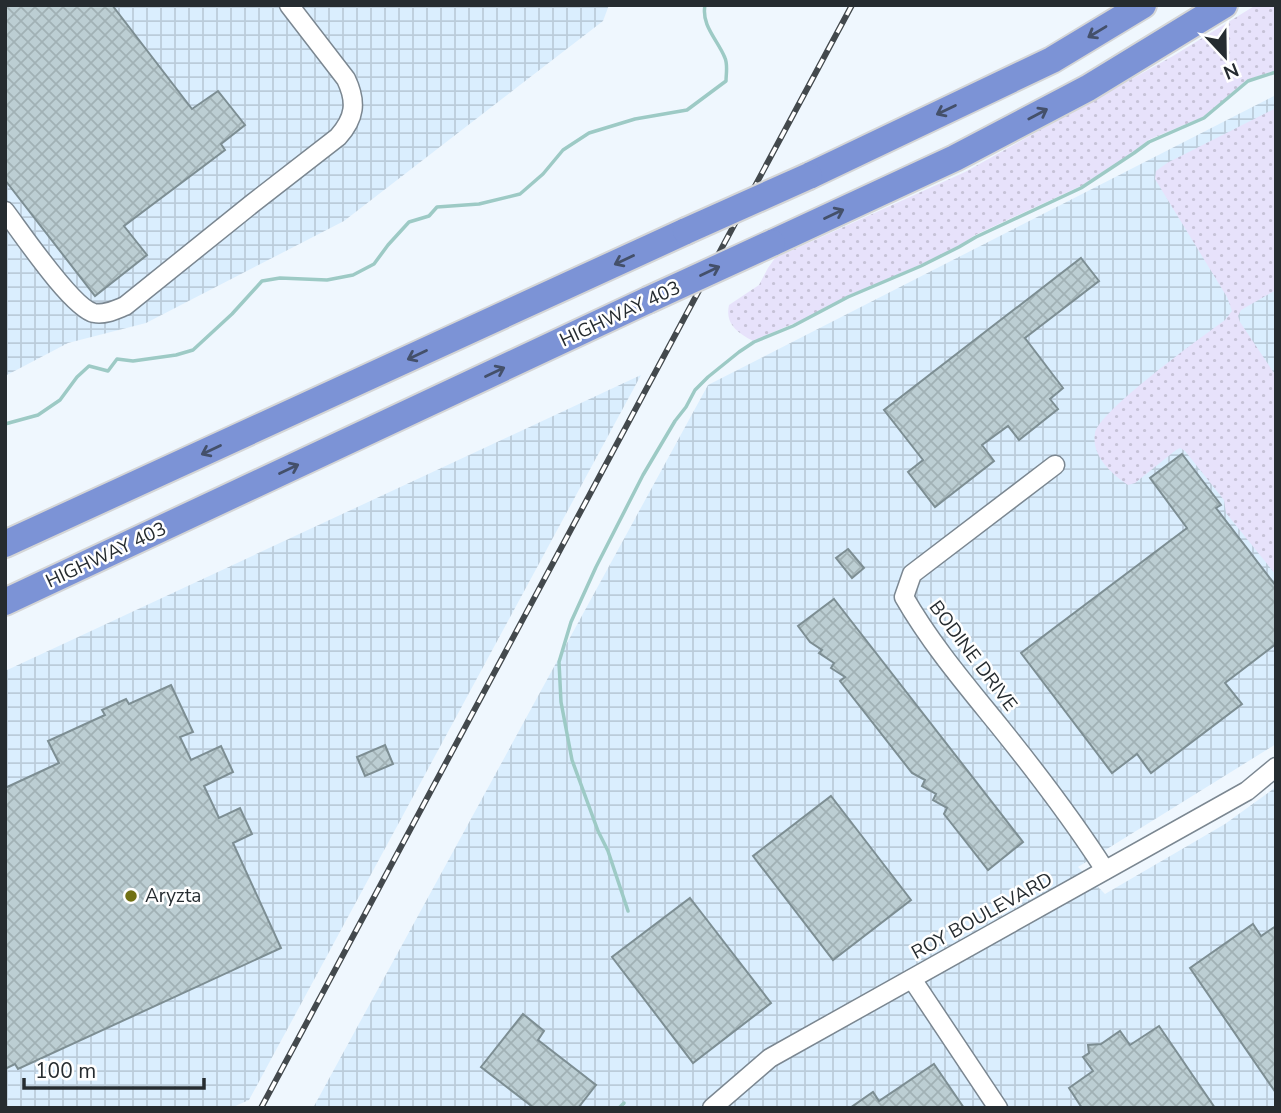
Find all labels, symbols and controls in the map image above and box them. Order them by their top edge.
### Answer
north arrow [1190,21,1260,91]
one-way arrow [1088,26,1108,40]
text: N [1220,56,1242,86]
one-way arrow [936,104,957,117]
one-way arrow [1027,107,1048,120]
one-way arrow [823,207,844,220]
one-way arrow [614,253,635,267]
one-way arrow [699,264,720,278]
street label: HIGHWAY 403 [555,275,685,353]
one-way arrow [407,349,428,362]
one-way arrow [484,365,505,378]
one-way arrow [200,444,222,457]
one-way arrow [278,462,299,475]
street label: HIGHWAY 403 [41,516,171,594]
street label: BODINE DRIVE [923,595,1023,717]
street label: ROY BOULEVARD [907,866,1057,966]
place label: Aryzta [145,883,201,909]
marker: Aryzta [123,888,139,904]
scale bar [24,1046,205,1090]
text: 100 m [35,1057,96,1085]

